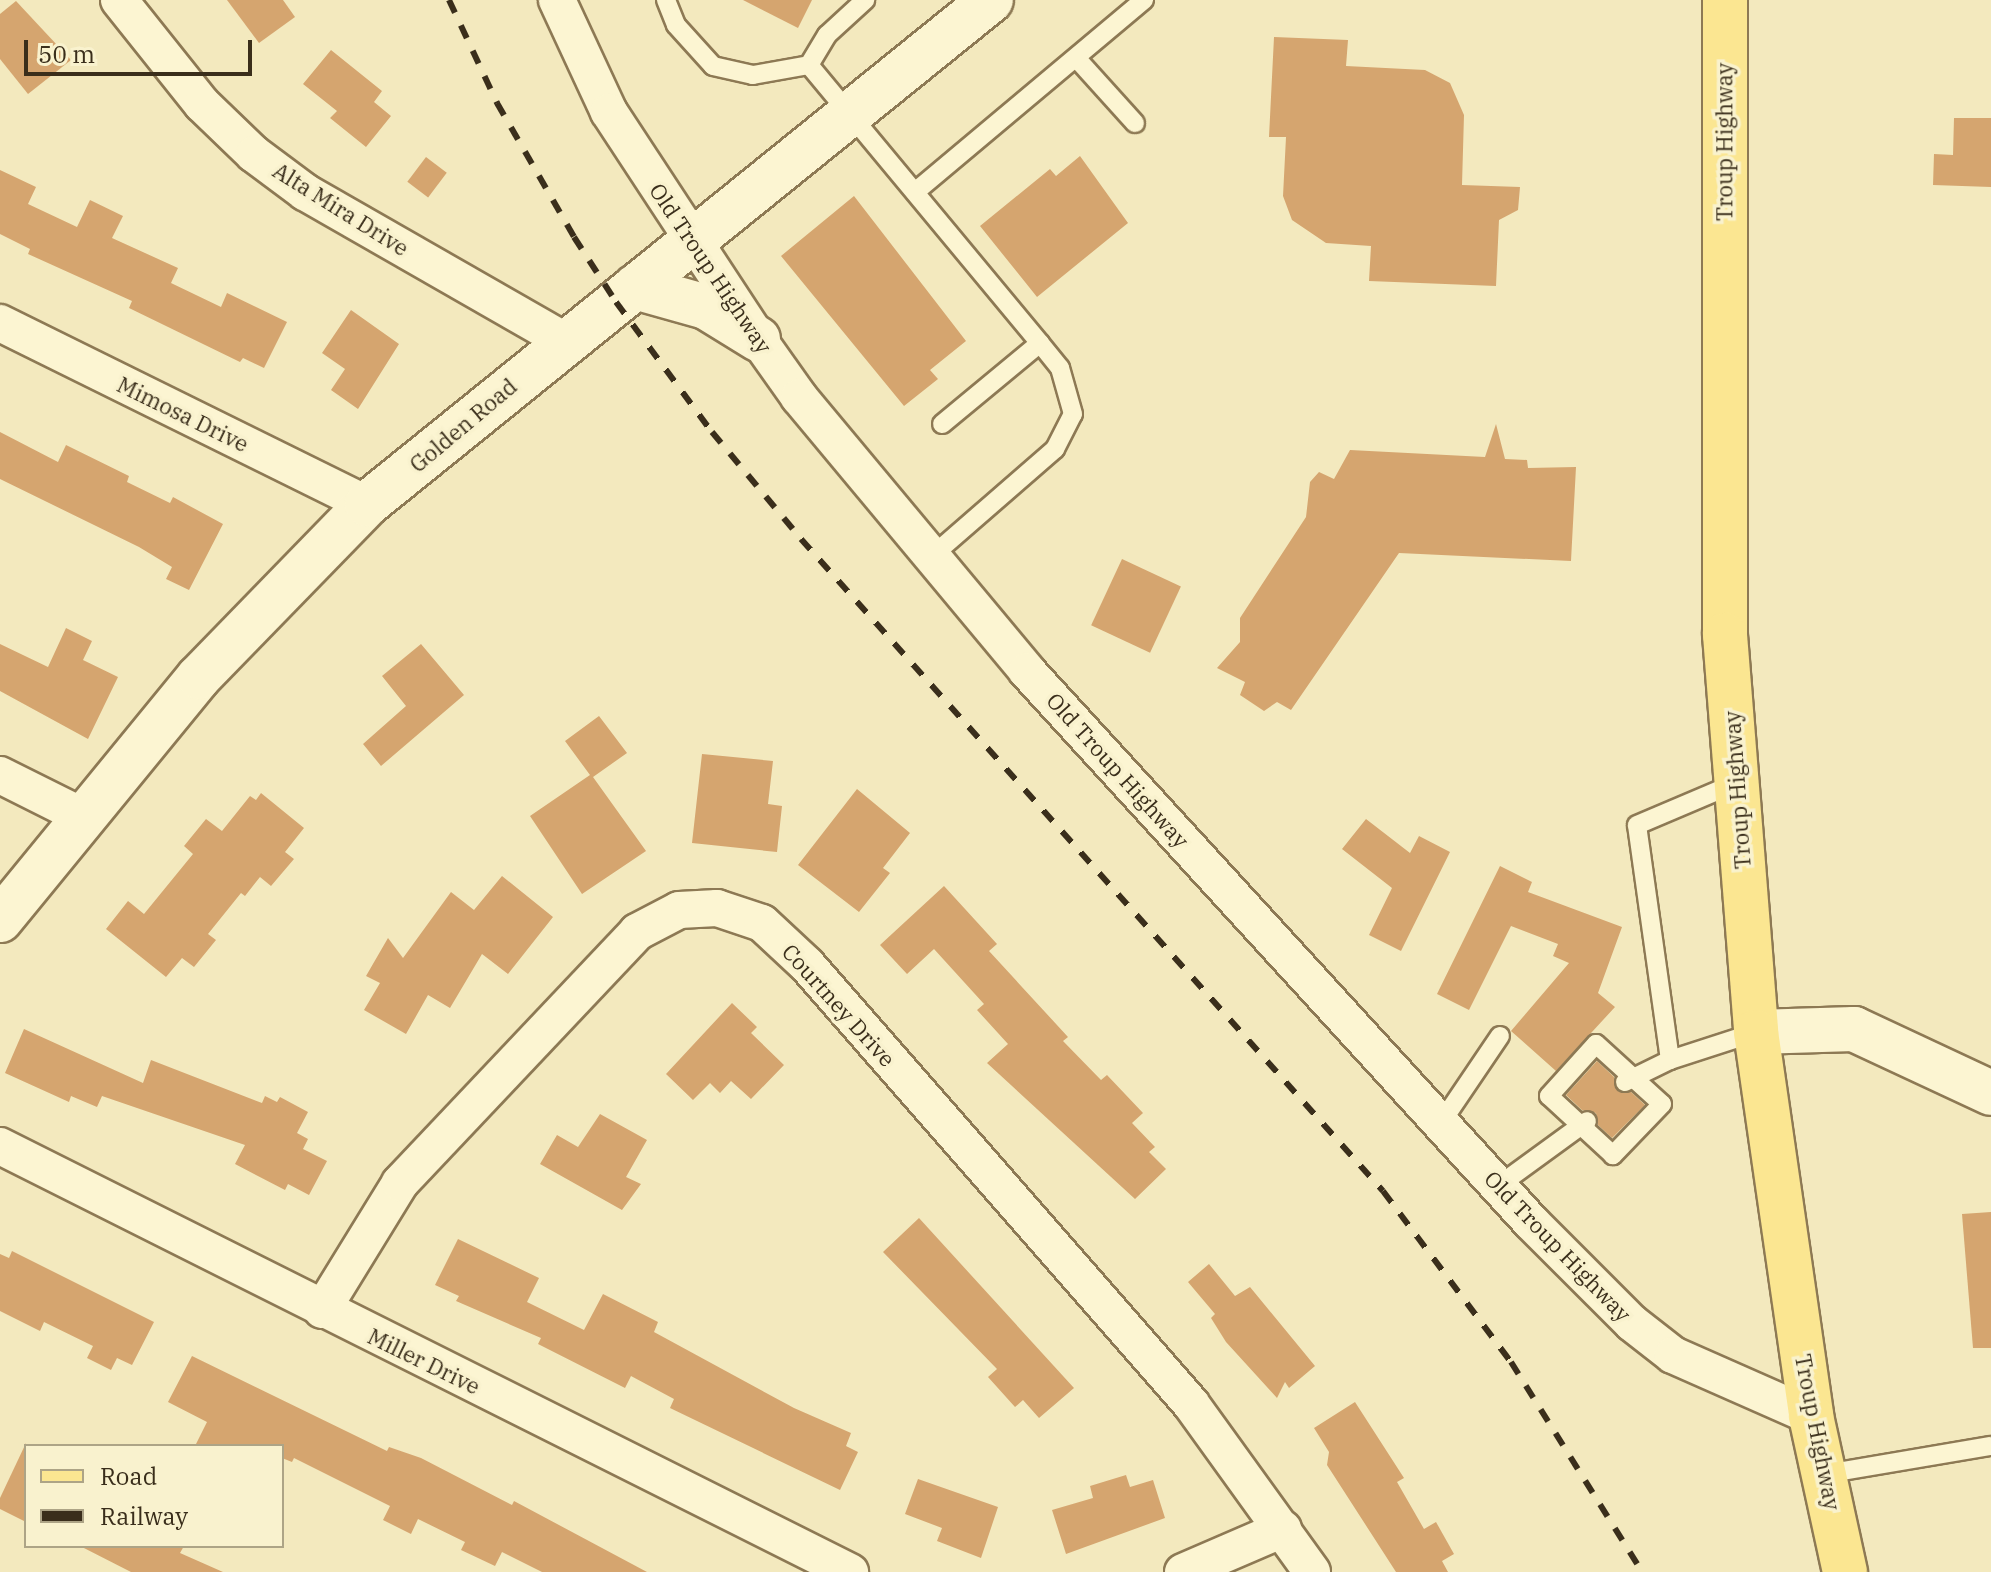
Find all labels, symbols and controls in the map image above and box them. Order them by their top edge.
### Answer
scale bar [28,24,256,74]
text: 50 m [38,38,95,70]
street label: Troup Highway [1711,63,1737,221]
street label: Alta Mira Drive [268,157,414,261]
street label: Old Troup Highway [644,178,778,358]
street label: Mimosa Drive [113,371,253,457]
street label: Golden Road [404,373,522,477]
street label: Old Troup Highway [1041,687,1195,853]
street label: Troup Highway [1718,710,1756,870]
street label: Courtney Drive [777,938,901,1072]
street label: Old Troup Highway [1479,1165,1637,1327]
street label: Miller Drive [364,1323,484,1399]
street label: Troup Highway [1790,1352,1846,1512]
legend [24,1444,284,1548]
text: Road [100,1460,157,1492]
text: Railway [100,1500,188,1532]

